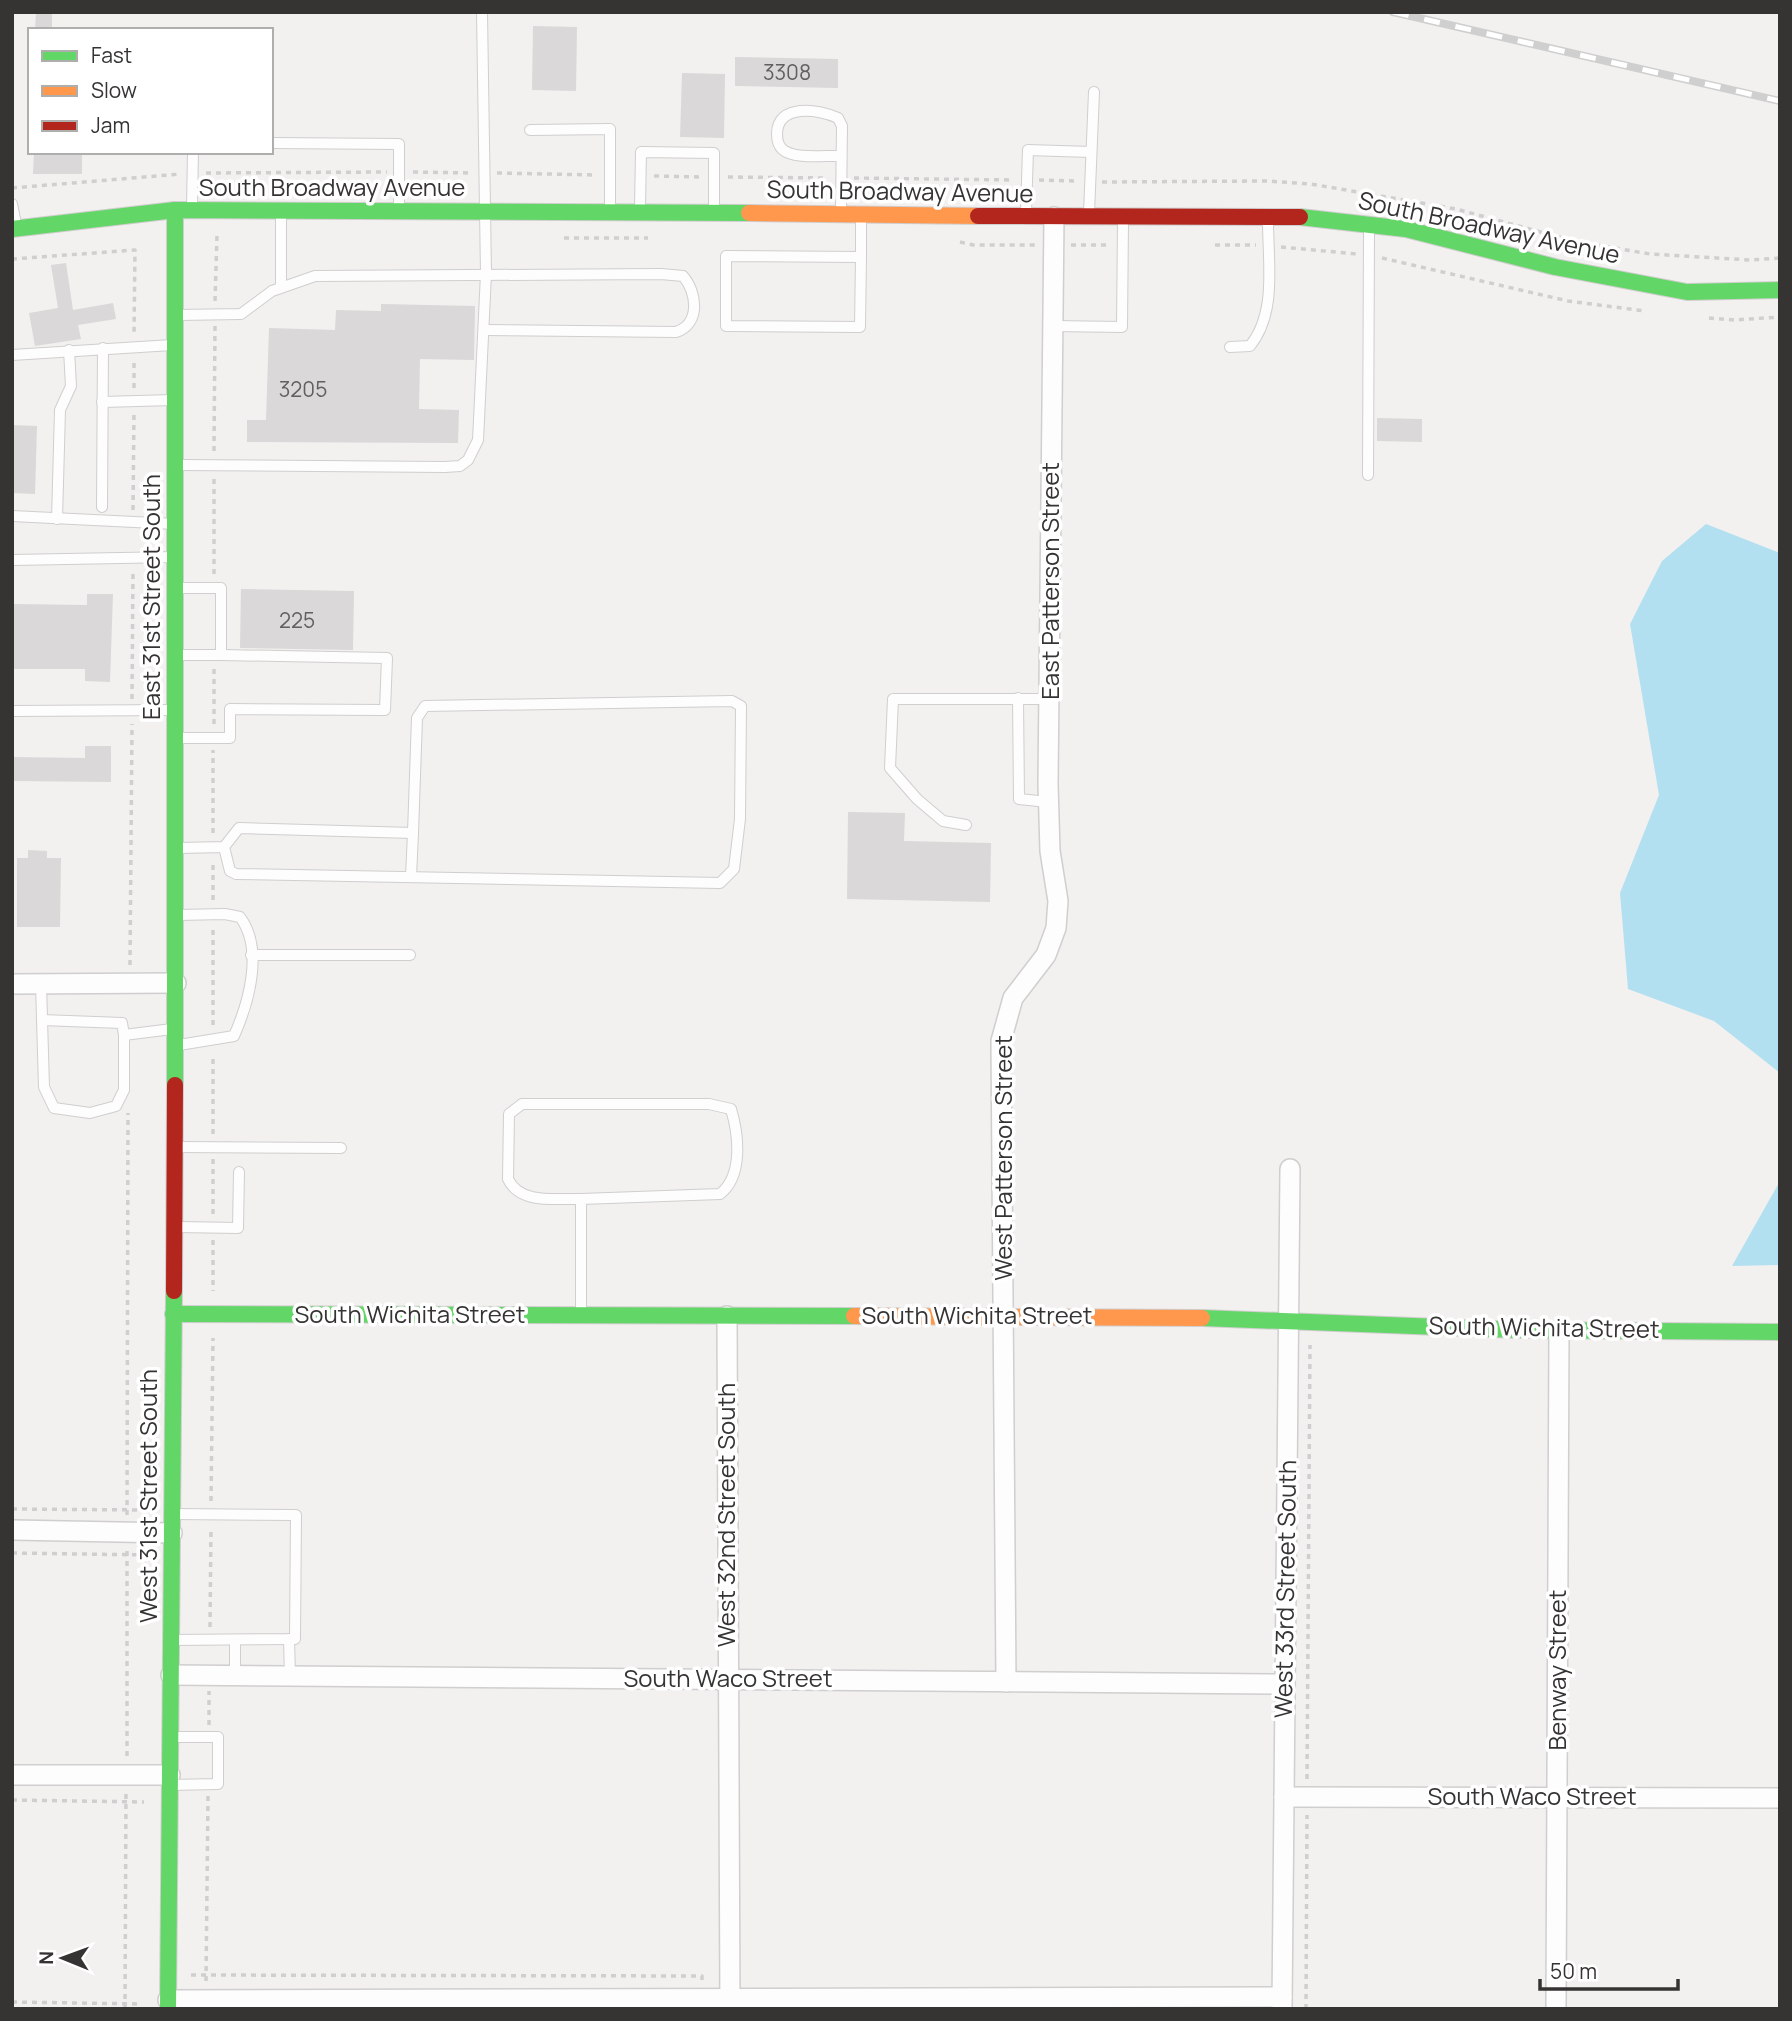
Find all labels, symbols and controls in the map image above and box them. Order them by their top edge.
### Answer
legend [28,28,273,154]
text: Fast [91,41,132,69]
house number: 3308 [763,58,811,86]
text: Slow [91,76,137,104]
text: Jam [91,111,130,139]
street label: South Broadway Avenue [199,170,465,203]
street label: South Broadway Avenue [766,172,1034,209]
street label: South Broadway Avenue [1355,183,1623,270]
house number: 3205 [279,375,327,403]
street label: East Patterson Street [1033,462,1066,700]
street label: East 31st Street South [134,474,167,720]
house number: 225 [279,606,315,634]
street label: West Patterson Street [986,1035,1019,1281]
street label: South Wichita Street [295,1297,525,1330]
street label: South Wichita Street [862,1298,1092,1331]
street label: South Wichita Street [1428,1308,1660,1345]
street label: West 31st Street South [131,1369,164,1623]
street label: West 32nd Street South [709,1383,742,1647]
street label: West 33rd Street South [1266,1459,1303,1718]
street label: Benway Street [1540,1590,1573,1750]
street label: South Waco Street [623,1661,833,1694]
street label: South Waco Street [1427,1779,1637,1812]
north arrow [28,1923,98,1993]
scale bar [1540,1948,1678,1992]
text: N [33,1951,59,1965]
text: 50 m [1550,1957,1597,1985]

